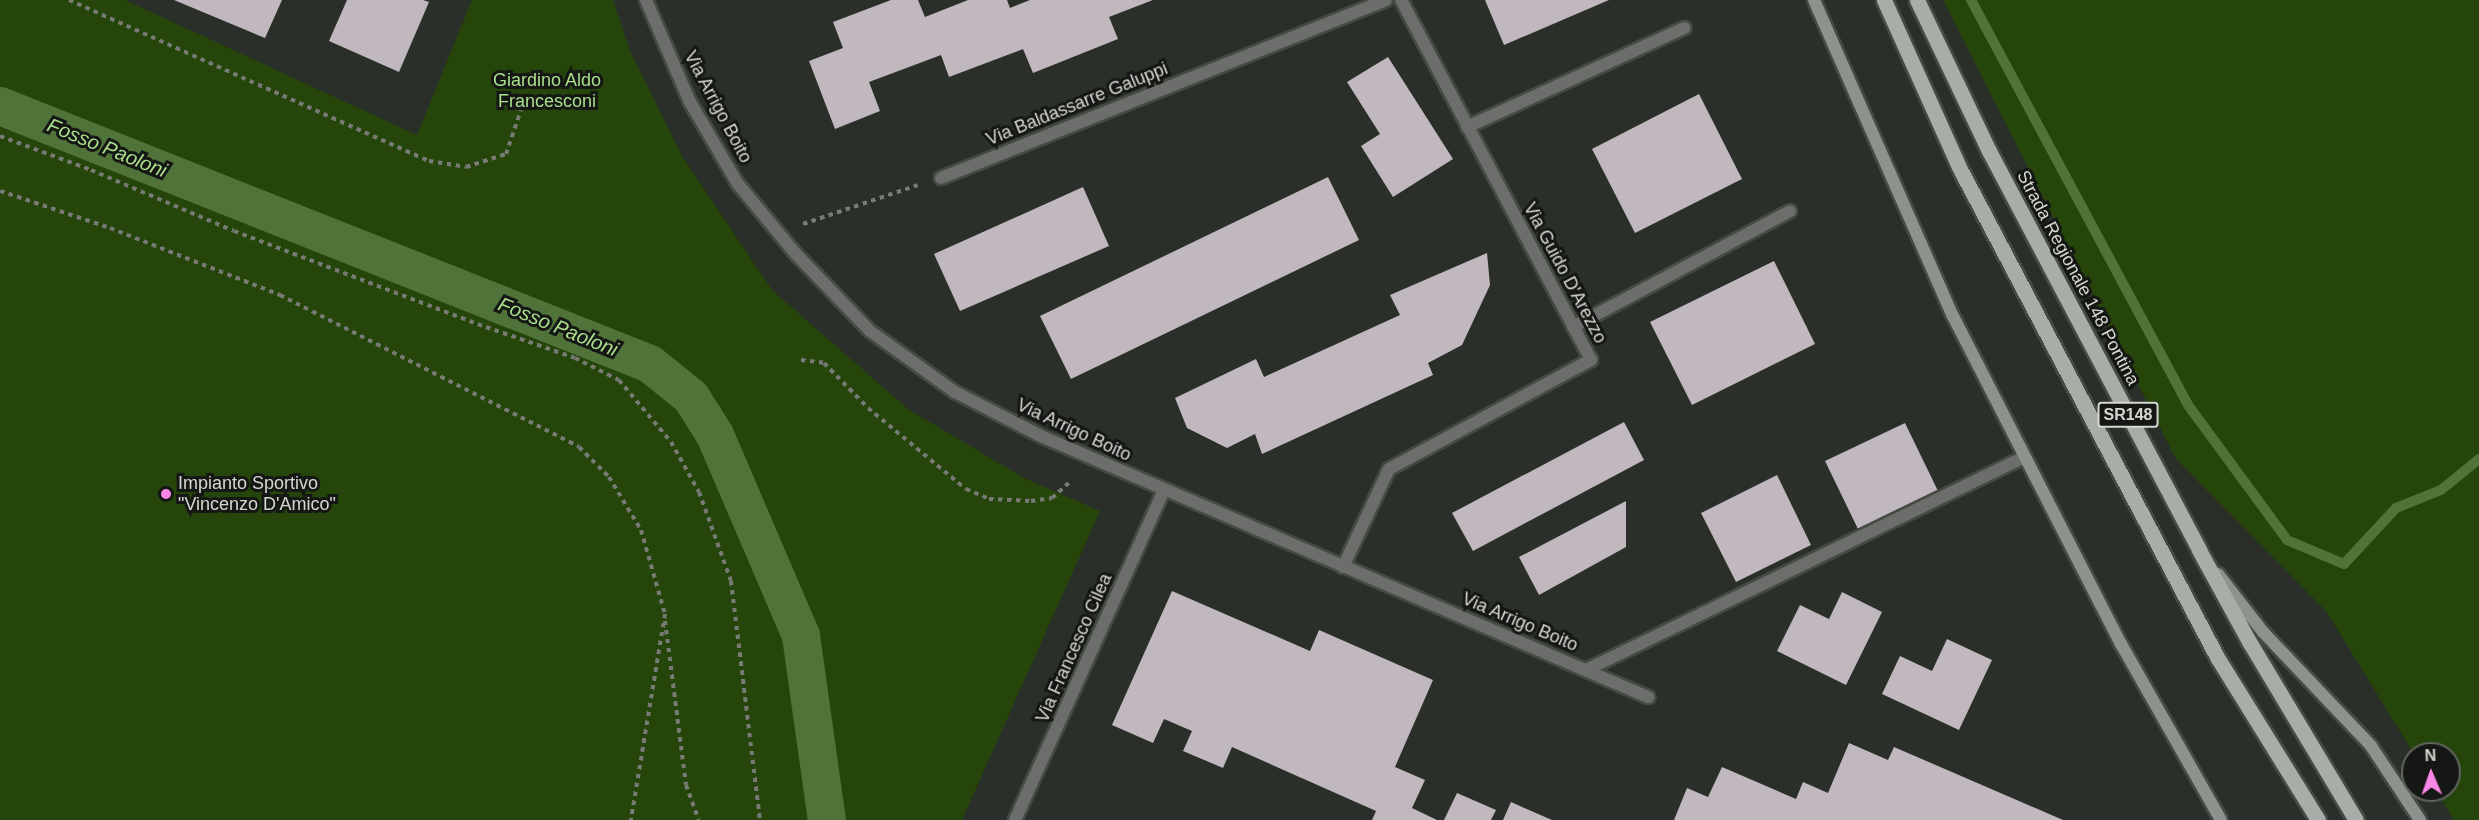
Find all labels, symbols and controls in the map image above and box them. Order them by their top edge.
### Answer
street label: Via Arrigo Boito [679,47,757,167]
street label: Via Baldassarre Galuppi [983,58,1171,150]
park label: Giardino Aldo Francesconi [492,70,602,112]
water label: Fosso Paoloni [44,113,170,183]
street label: Strada Regionale 148 Pontina [2012,167,2144,389]
street label: Via Guido D'Arezzo [1519,199,1611,347]
water label: Fosso Paoloni [495,292,621,362]
street label: Via Arrigo Boito [1013,394,1135,466]
road number: SR148 [2096,402,2160,428]
place label: Impianto Sportivo "Vincenzo D'Amico" [178,473,336,516]
marker: Impianto Sportivo "Vincenzo D'Amico" [159,487,173,501]
street label: Via Francesco Cilea [1031,570,1117,726]
street label: Via Arrigo Boito [1458,588,1582,656]
north arrow [2401,742,2461,802]
text: N [2424,747,2436,764]

